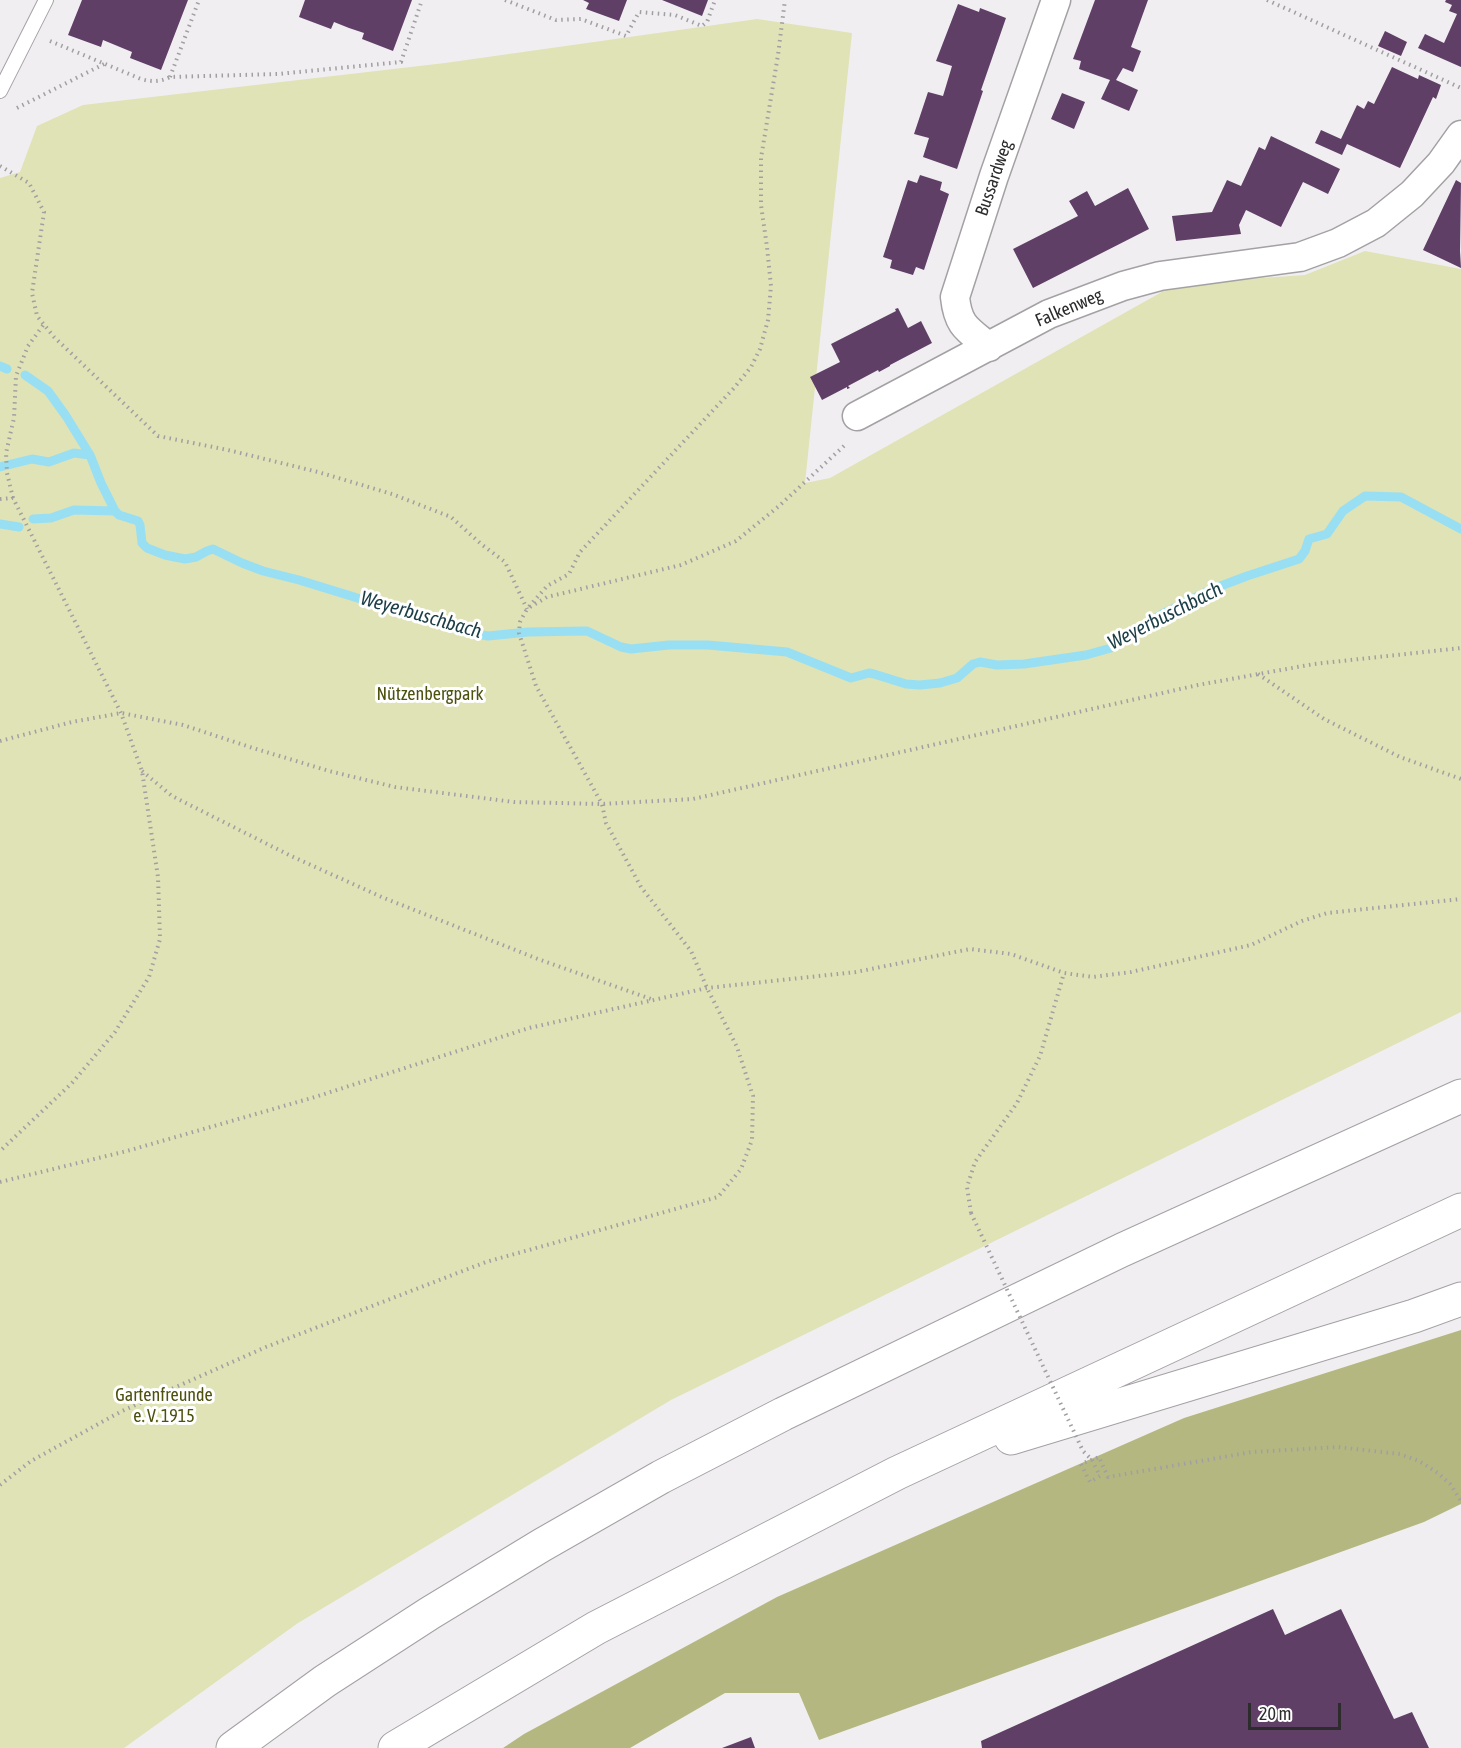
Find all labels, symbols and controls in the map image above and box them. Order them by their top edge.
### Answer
street label: Bussardweg [971,137,1017,219]
street label: Falkenweg [1032,284,1106,332]
water label: Weyerbuschbach [1104,577,1226,655]
water label: Weyerbuschbach [358,586,484,644]
park label: Nützenbergpark [376,683,484,705]
park label: Gartenfreunde e. V. 1915 [115,1384,213,1426]
scale bar [1251,1691,1344,1729]
text: 20 m [1259,1703,1291,1724]

